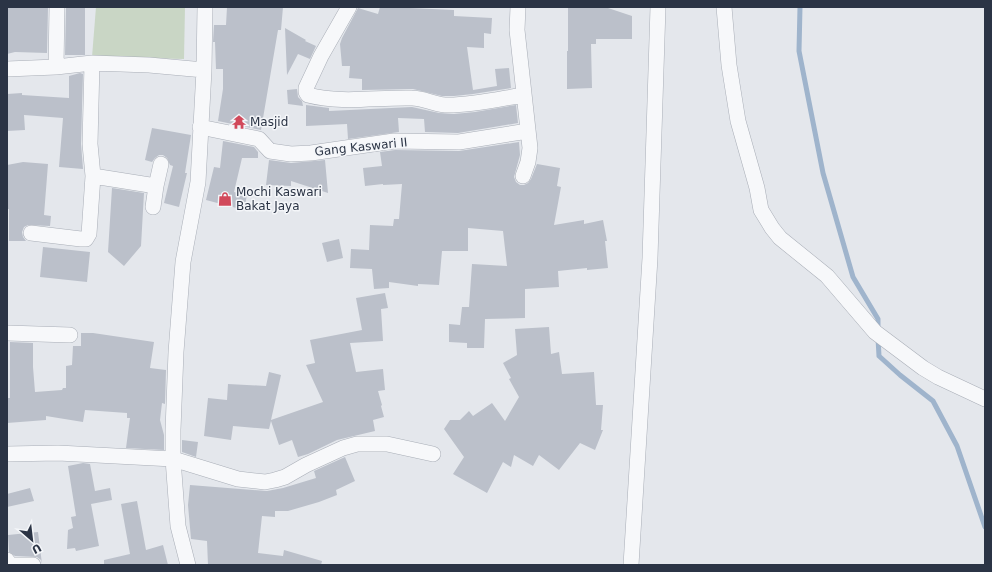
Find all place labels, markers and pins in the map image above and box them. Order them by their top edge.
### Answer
temple icon: Masjid [231,114,247,130]
place label: Masjid [250,115,288,129]
place label: Mochi Kaswari Bakat Jaya [236,185,322,213]
shop icon: Mochi Kaswari Bakat Jaya [217,191,233,207]

